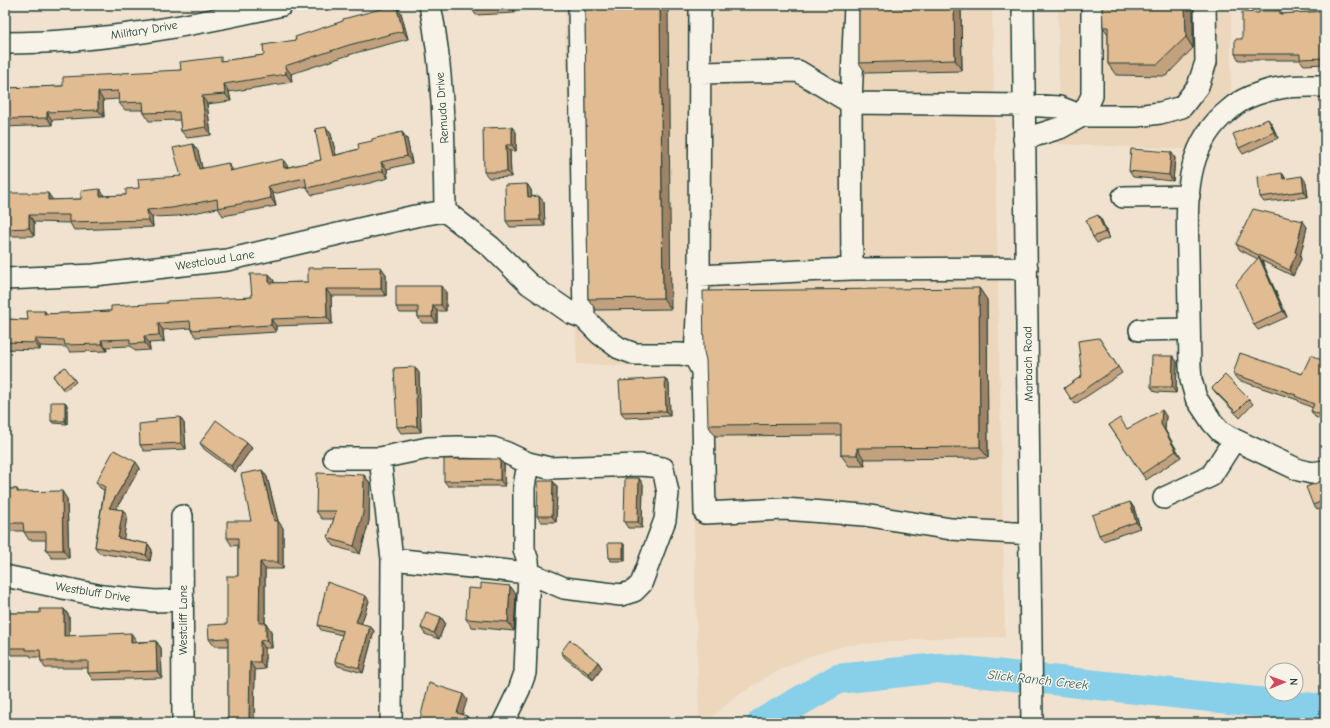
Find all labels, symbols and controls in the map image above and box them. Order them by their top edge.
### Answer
street label: Military Drive [110,18,178,42]
street label: Remuda Drive [433,72,451,144]
street label: Westcloud Lane [175,247,255,273]
street label: Marbach Road [1020,326,1036,402]
street label: Westbluff Drive [55,579,131,605]
street label: Westcliff Lane [176,585,190,655]
north arrow [1264,662,1304,702]
water label: Slick Ranch Creek [987,667,1090,692]
text: N [1287,678,1300,686]

